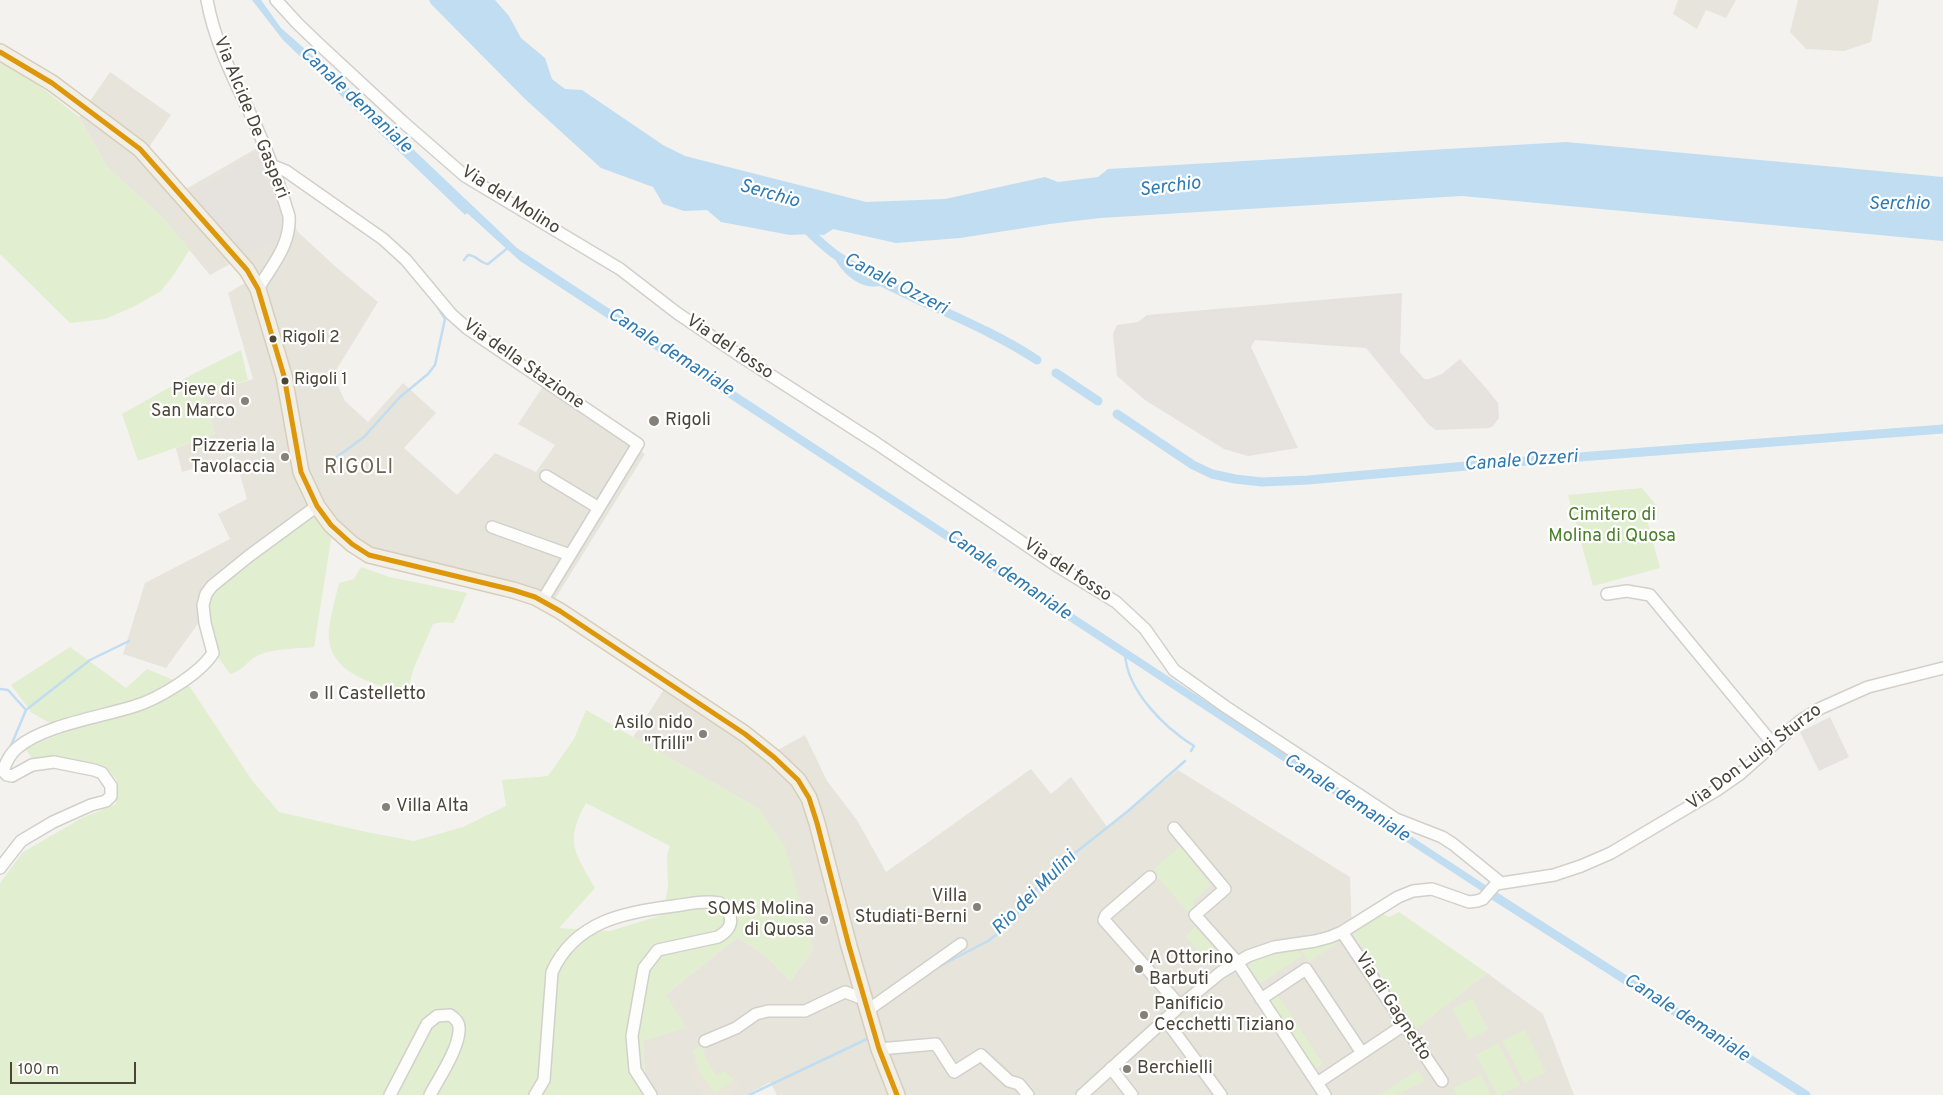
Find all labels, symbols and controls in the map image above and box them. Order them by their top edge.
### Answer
street label: Via Alcide De Gasperi [208,34,292,202]
water label: Canale demaniale [294,43,416,159]
street label: Via del Molino [456,162,564,240]
water label: Serchio [1138,173,1202,203]
water label: Serchio [736,176,802,214]
water label: Serchio [1868,194,1930,216]
water label: Canale Ozzeri [839,249,951,321]
water label: Canale demaniale [603,304,737,402]
street label: Via del fosso [681,311,777,385]
street label: Via della Stazione [458,315,588,415]
place label: Rigoli 2 [282,329,340,349]
marker: Rigoli 2 [268,334,278,344]
place label: Rigoli 1 [294,371,348,391]
marker: Rigoli 1 [280,376,290,386]
place label: Pieve di San Marco [151,380,235,422]
marker: Pieve di San Marco [239,395,251,407]
place label: Rigoli [665,410,711,432]
marker: Rigoli [647,414,661,428]
place label: Pizzeria la Tavolaccia [190,436,275,478]
water label: Canale Ozzeri [1464,447,1578,477]
marker: Pizzeria la Tavolaccia [279,451,291,463]
district label: RIGOLI [323,457,395,481]
park label: Cimitero di Molina di Quosa [1548,505,1676,548]
water label: Canale demaniale [941,526,1075,626]
street label: Via del fosso [1019,534,1115,608]
place label: Il Castelletto [324,684,426,706]
marker: Il Castelletto [308,689,320,701]
street label: Via Don Luigi Sturzo [1683,700,1827,816]
place label: Asilo nido "Trilli" [614,713,693,756]
marker: Asilo nido "Trilli" [697,728,709,740]
water label: Canale demaniale [1279,750,1413,848]
place label: Villa Alta [396,796,468,818]
marker: Villa Alta [380,801,392,813]
water label: Rio dei Mulini [988,847,1082,941]
place label: Villa Studiati-Berni [855,886,967,929]
place label: SOMS Molina di Quosa [707,899,814,942]
marker: Villa Studiati-Berni [971,901,983,913]
marker: SOMS Molina di Quosa [818,914,830,926]
place label: A Ottorino Barbuti [1149,948,1234,991]
street label: Via di Gagnetto [1349,949,1435,1065]
marker: A Ottorino Barbuti [1133,963,1145,975]
water label: Canale demaniale [1619,970,1753,1068]
place label: Panificio Cecchetti Tiziano [1154,994,1294,1036]
marker: Panificio Cecchetti Tiziano [1138,1009,1150,1021]
scale bar [12,1052,139,1084]
place label: Berchielli [1137,1058,1213,1080]
text: 100 m [18,1061,59,1080]
marker: Berchielli [1121,1063,1133,1075]

